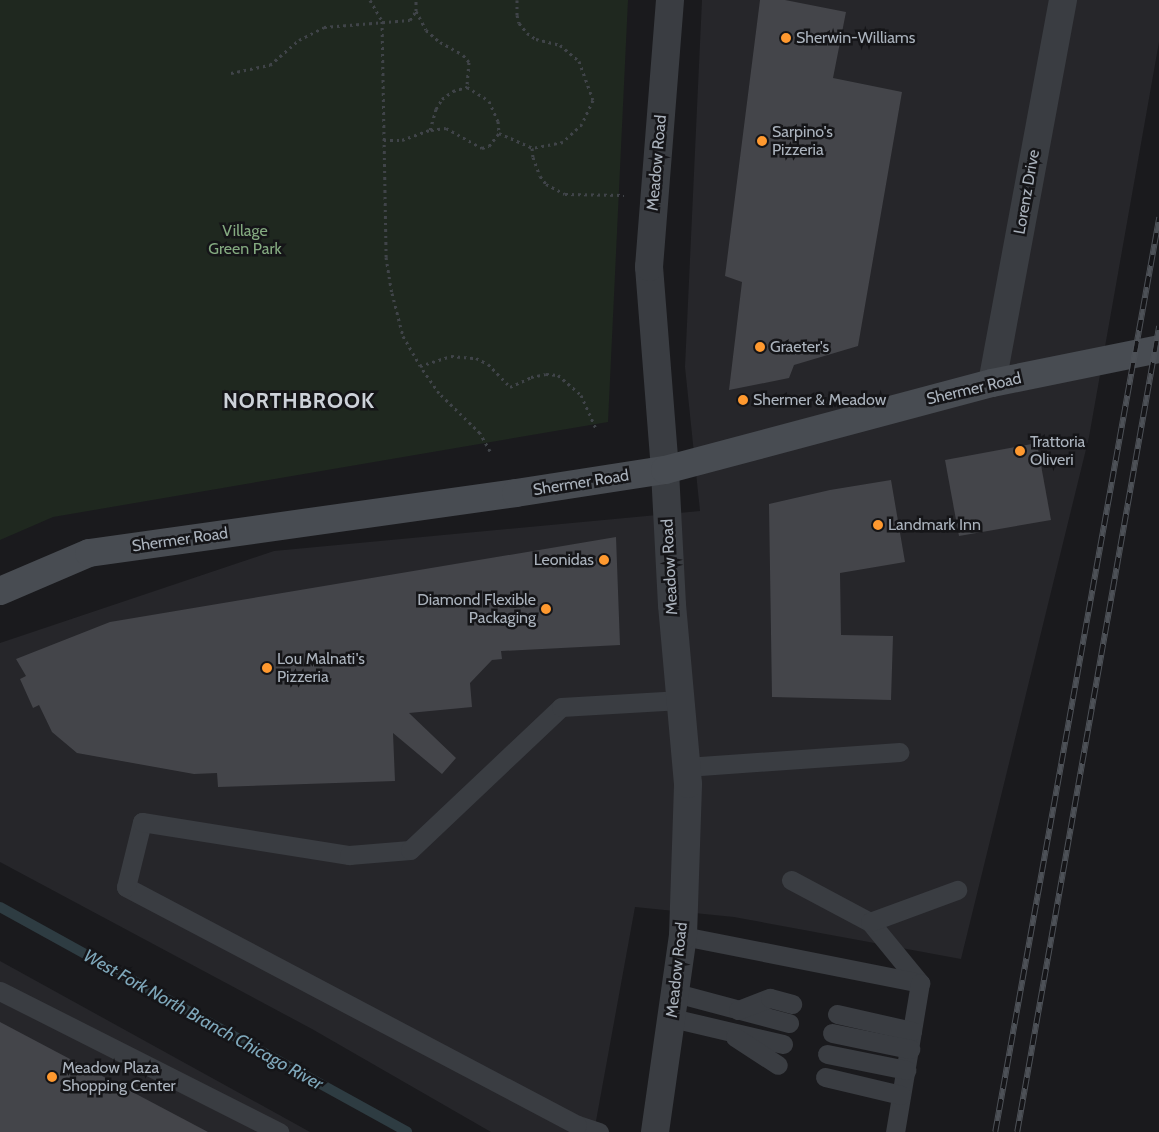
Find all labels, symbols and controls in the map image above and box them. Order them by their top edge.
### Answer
place label: Sherwin-Williams [796,28,915,48]
marker: Sherwin-Williams [780,32,792,44]
street label: Meadow Road [643,114,671,212]
place label: Sarpino's Pizzeria [772,122,833,160]
marker: Sarpino's Pizzeria [756,135,768,147]
street label: Lorenz Drive [1010,148,1044,236]
park label: Village Green Park [208,221,282,259]
place label: Graeter's [770,337,829,357]
marker: Graeter's [754,341,766,353]
street label: Shermer Road [925,369,1023,409]
district label: NORTHBROOK [222,388,376,414]
place label: Shermer & Meadow [753,390,886,410]
marker: Shermer & Meadow [737,394,749,406]
place label: Trattoria Oliveri [1030,432,1085,470]
marker: Trattoria Oliveri [1014,445,1026,457]
street label: Shermer Road [532,466,630,500]
place label: Landmark Inn [888,515,981,535]
street label: Meadow Road [658,518,682,616]
marker: Landmark Inn [872,519,884,531]
street label: Shermer Road [131,524,229,556]
place label: Leonidas [534,550,594,570]
marker: Leonidas [598,554,610,566]
place label: Diamond Flexible Packaging [417,590,536,628]
marker: Diamond Flexible Packaging [540,603,552,615]
place label: Lou Malnati's Pizzeria [277,649,365,687]
marker: Lou Malnati's Pizzeria [261,662,273,674]
street label: Meadow Road [662,921,692,1019]
water label: West Fork North Branch Chicago River [79,945,327,1095]
place label: Meadow Plaza Shopping Center [62,1058,176,1096]
marker: Meadow Plaza Shopping Center [46,1071,58,1083]

